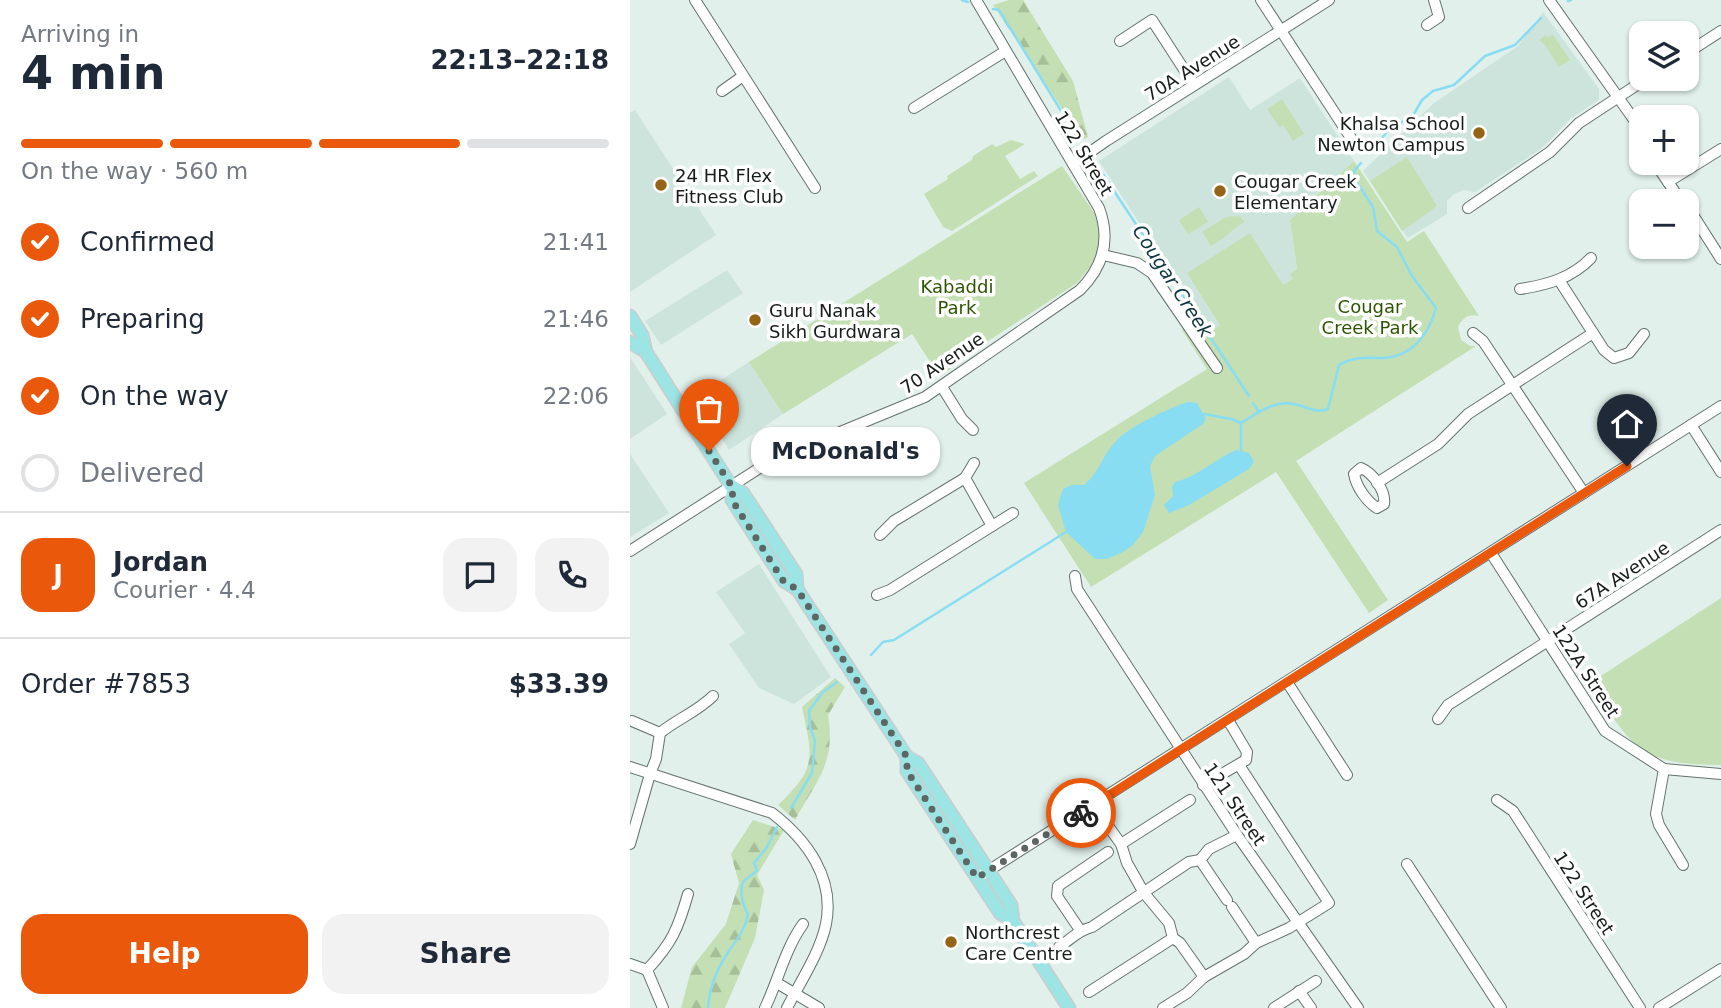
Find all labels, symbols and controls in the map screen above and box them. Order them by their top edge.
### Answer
text: Arriving in [21,21,139,47]
map controls [1629,21,1699,259]
button: layers [1629,21,1699,91]
street label: 70A Avenue [1141,31,1243,105]
text: 22:13–22:18 [430,45,609,75]
text: 4 min [21,46,165,100]
button: + [1629,105,1699,175]
street label: 122 Street [1051,107,1117,199]
place label: Khalsa School Newton Campus [1317,113,1465,155]
marker: Khalsa School Newton Campus [1471,125,1487,141]
text: On the way · 560 m [21,158,248,184]
place label: 24 HR Flex Fitness Club [675,165,783,207]
place label: Cougar Creek Elementary [1234,171,1357,213]
marker: 24 HR Flex Fitness Club [653,177,669,193]
marker: Cougar Creek Elementary [1212,183,1228,199]
button: − [1629,189,1699,259]
water label: Cougar Creek [1128,221,1218,342]
icon: check [21,223,59,261]
text: Confirmed [80,227,215,257]
text: 21:41 [543,229,609,255]
park label: Kabaddi Park [921,276,993,318]
park label: Cougar Creek Park [1322,296,1419,338]
icon: check [21,300,59,338]
place label: Guru Nanak Sikh Gurdwara [769,300,901,342]
text: Preparing [80,304,205,334]
text: 21:46 [543,306,609,332]
marker: Guru Nanak Sikh Gurdwara [747,312,763,328]
street label: 70 Avenue [897,328,987,398]
icon: check [21,377,59,415]
pin [679,379,739,451]
text: On the way [80,381,229,411]
text: 22:06 [543,383,609,409]
icon: bag [690,390,728,428]
pin [1597,394,1657,466]
icon: home [1608,405,1646,443]
callout: McDonald's [751,426,940,476]
text: McDonald's [771,438,920,464]
text: Delivered [80,458,204,488]
street label: 67A Avenue [1571,537,1673,613]
button: chat [443,538,517,612]
button: phone [535,538,609,612]
text: Jordan [113,547,208,577]
text: J [53,560,63,590]
text: Courier · 4.4 [113,577,256,603]
street label: 122A Street [1548,620,1624,722]
text: Order #7853 [21,669,191,699]
text: $33.39 [509,669,609,699]
street label: 121 Street [1200,759,1270,849]
courier [1046,778,1116,848]
icon: bike [1062,794,1100,832]
street label: 122 Street [1549,848,1619,938]
button: Help [21,914,308,994]
button: Share [322,914,609,994]
place label: Northcrest Care Centre [965,922,1073,964]
marker: Northcrest Care Centre [943,934,959,950]

